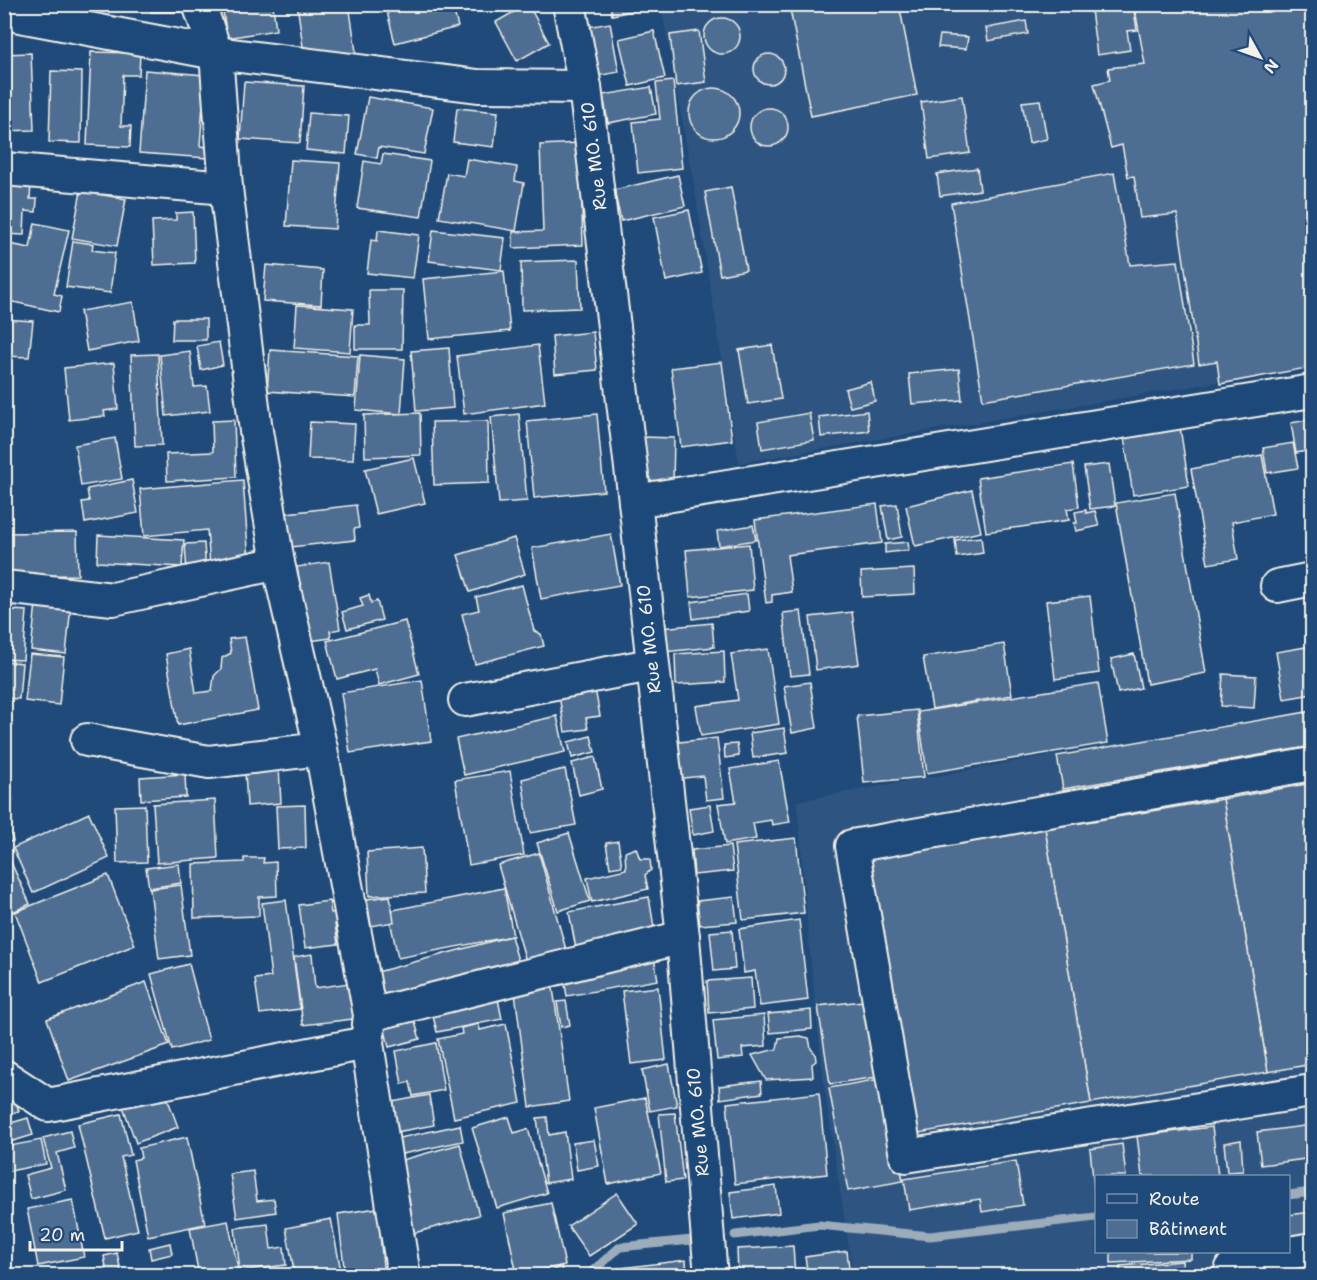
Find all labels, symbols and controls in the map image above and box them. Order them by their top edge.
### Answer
north arrow [1230,27,1290,87]
text: N [1259,55,1283,78]
street label: Rue MO. 610 [575,100,613,212]
street label: Rue MO. 610 [631,583,667,695]
street label: Rue MO. 610 [681,1066,715,1178]
legend [1095,1175,1290,1253]
text: Route [1149,1187,1200,1211]
scale bar [30,1214,122,1252]
text: Bâtiment [1149,1217,1227,1241]
text: 20 m [39,1223,85,1247]

